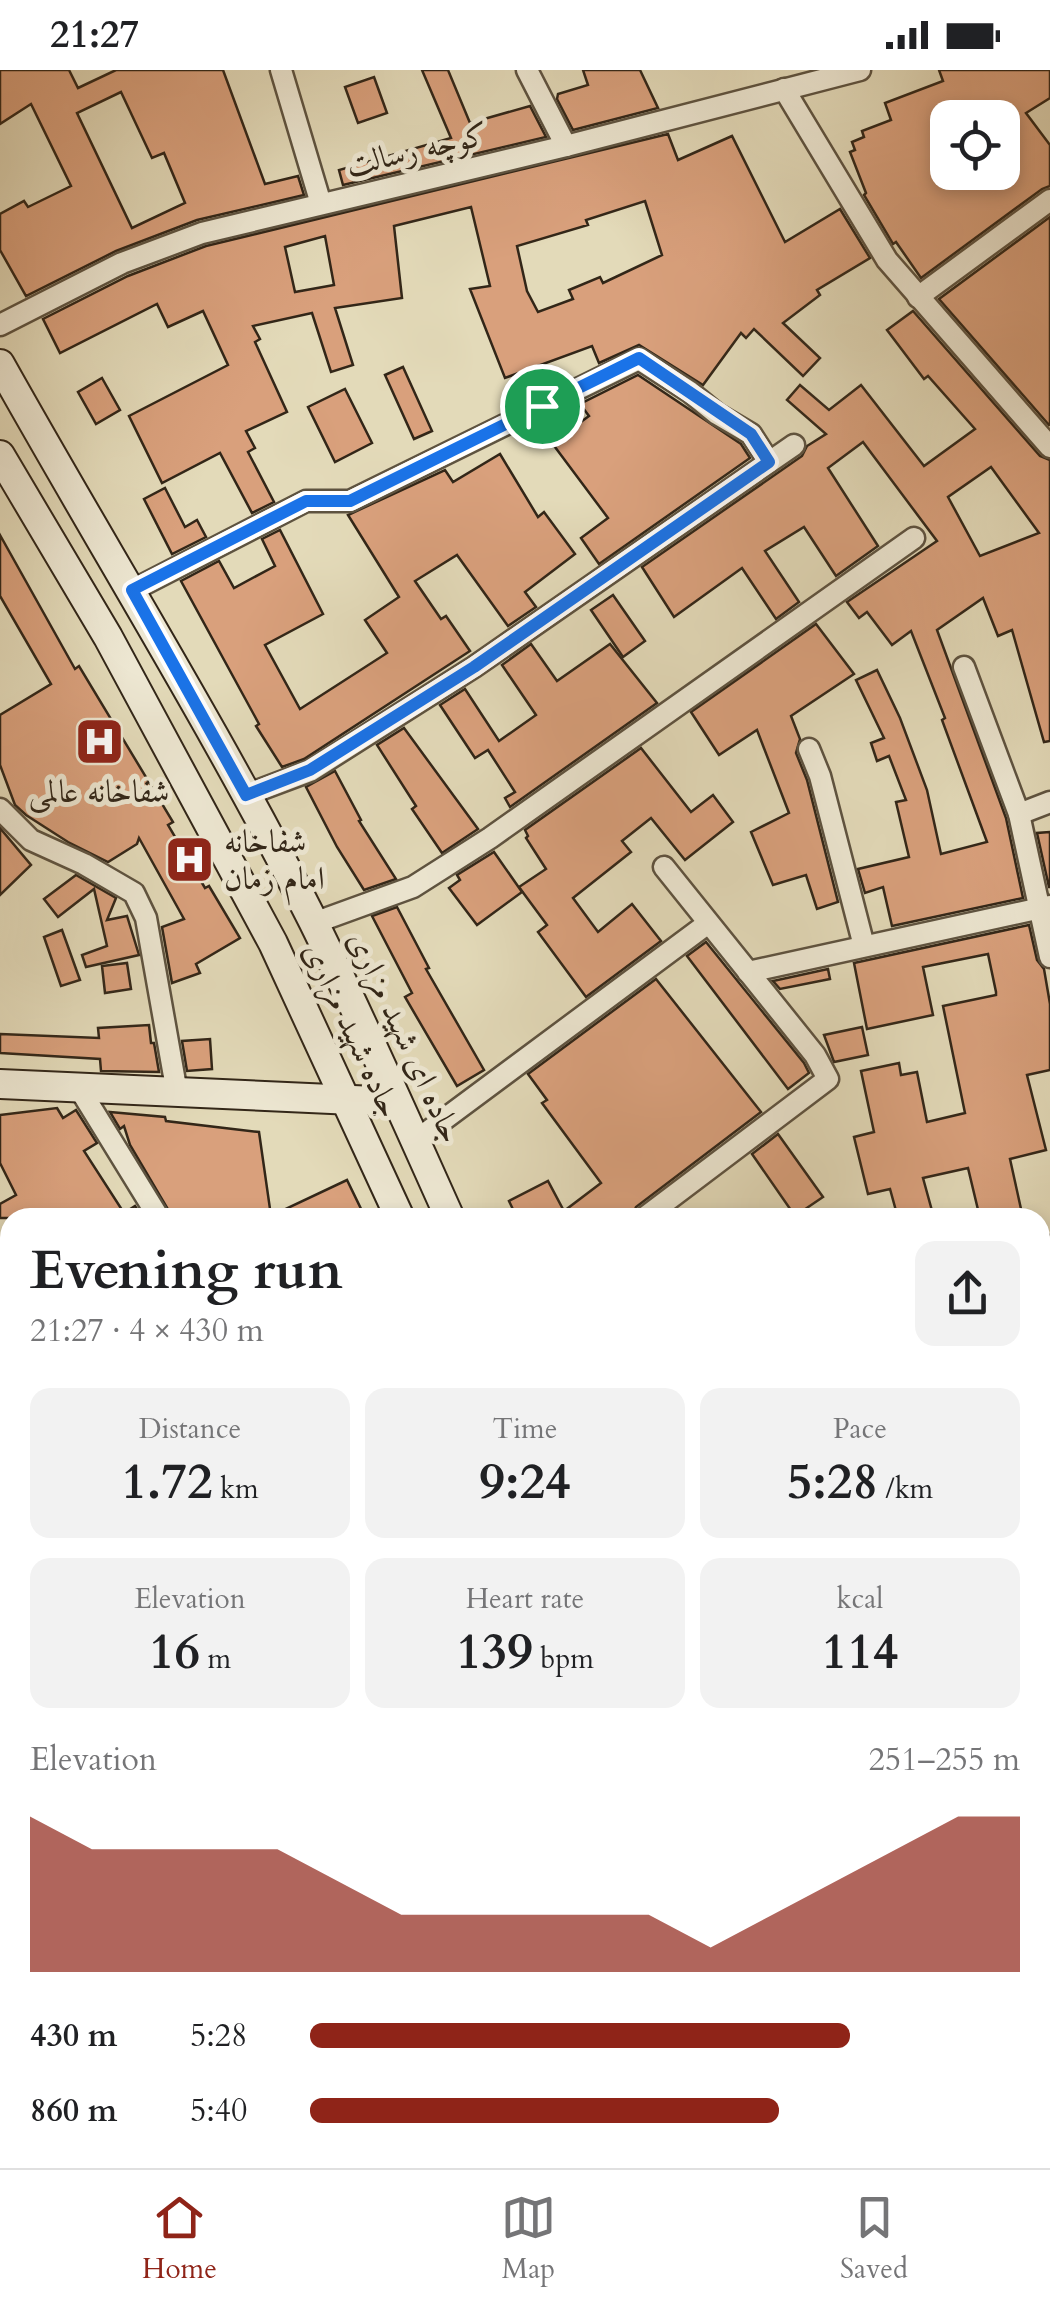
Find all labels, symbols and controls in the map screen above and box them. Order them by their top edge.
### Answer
text: 21:27 [50,9,139,61]
map controls [930,100,1020,190]
button: locate [930,100,1020,190]
street label: کوچه رسالت [342,112,492,188]
pin [500,364,585,449]
icon: arrive [515,379,570,434]
hospital icon: شفاخانه عالمی [73,716,125,768]
place label: شفاخانه عالمی [28,770,170,814]
place label: شفاخانه امام زمان [224,820,325,906]
hospital icon: شفاخانه امام زمان [163,834,215,886]
street label: جاده ای شهید مزاری [337,924,473,1150]
street label: جاده شهید مزاری [292,935,412,1125]
text: Evening run [30,1234,343,1308]
button: share [915,1241,1020,1346]
text: 21:27 · 4 × 430 m [30,1309,264,1353]
text: Distance [139,1410,241,1448]
text: Time [493,1410,557,1448]
text: Pace [833,1410,887,1448]
text: 1.72 [121,1448,213,1516]
text: 9:24 [479,1448,571,1516]
text: 5:28 [787,1448,878,1516]
text: km [213,1470,259,1508]
text: /km [878,1470,933,1508]
text: Elevation [134,1580,246,1618]
text: Heart rate [466,1580,584,1618]
text: kcal [837,1580,883,1618]
text: 16 [149,1618,200,1686]
text: 139 [456,1618,533,1686]
text: 114 [822,1618,898,1686]
text: m [200,1640,231,1678]
text: bpm [533,1640,594,1678]
text: Elevation [30,1738,157,1782]
text: 251–255 m [868,1738,1020,1782]
text: 430 m [30,2014,117,2058]
text: 5:28 [190,2014,247,2058]
text: 860 m [30,2089,117,2133]
text: 5:40 [190,2089,247,2133]
tab: Home [142,2190,217,2288]
tab: Map [501,2190,556,2288]
tab: Saved [840,2190,908,2288]

